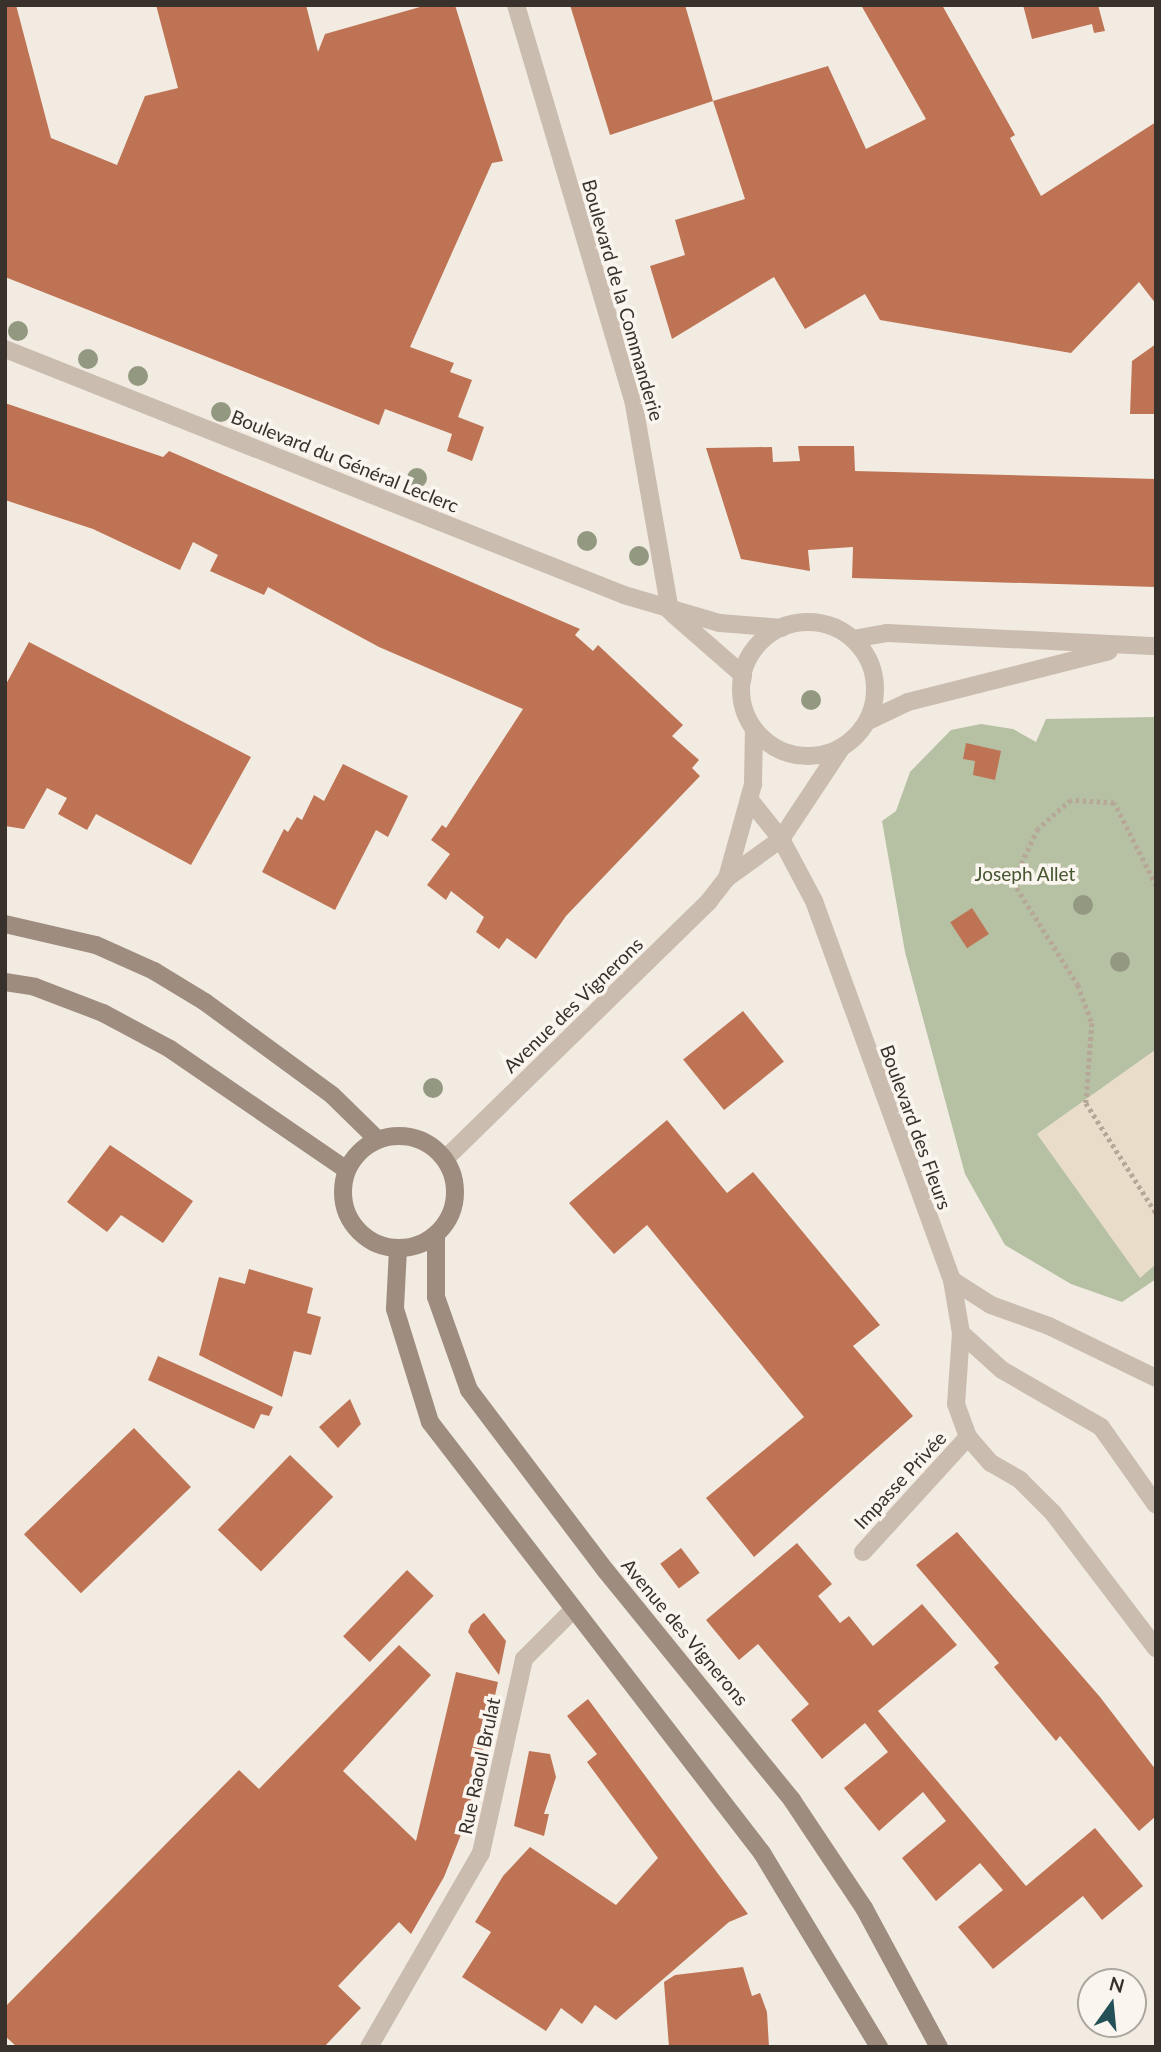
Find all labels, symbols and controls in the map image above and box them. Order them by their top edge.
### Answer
street label: Boulevard de la Commanderie [578,177,668,423]
street label: Boulevard du Général Leclerc [228,405,462,517]
park label: Joseph Allet [974,863,1076,885]
street label: Avenue des Vignerons [498,932,648,1078]
street label: Boulevard des Fleurs [876,1042,956,1212]
street label: Impasse Privée [849,1427,951,1533]
street label: Avenue des Vignerons [617,1554,753,1710]
street label: Rue Raoul Brulat [453,1696,505,1836]
north arrow [1077,1968,1147,2038]
text: N [1107,1971,1127,1997]

